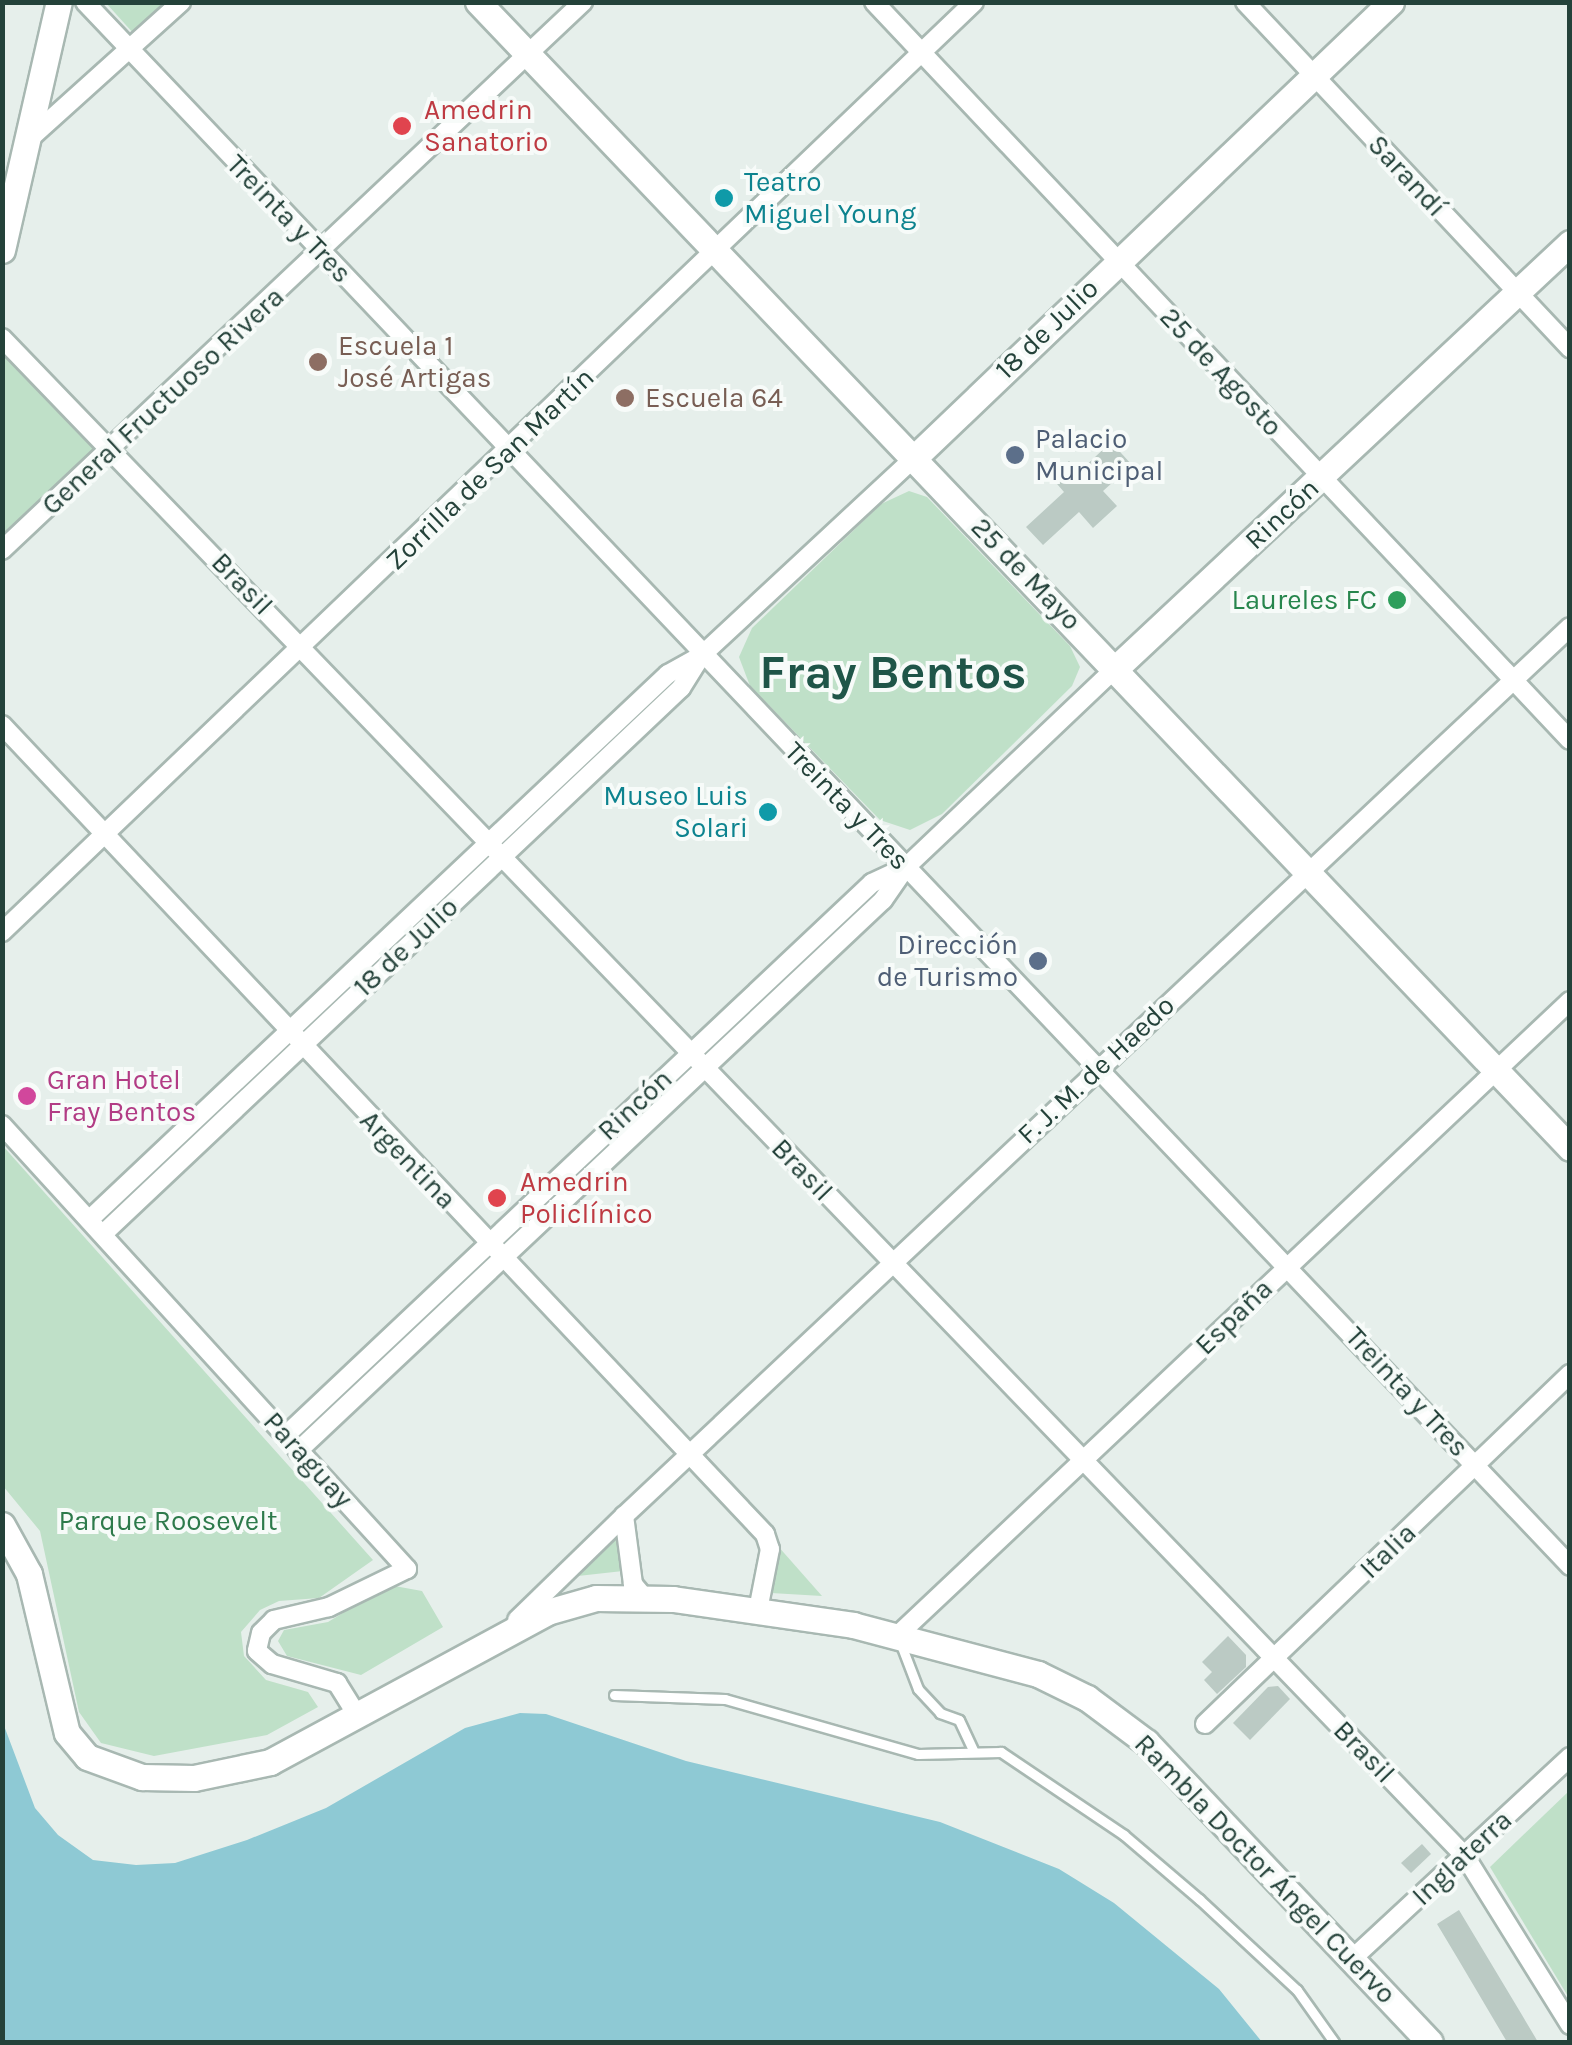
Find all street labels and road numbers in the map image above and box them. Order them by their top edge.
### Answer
street label: Sarandí [1361,128,1453,224]
street label: Treinta y Tres [220,148,358,290]
street label: 18 de Julio [988,272,1106,386]
street label: General Fructuoso Rivera [35,280,291,522]
street label: 25 de Agosto [1153,301,1289,443]
street label: Zorrilla de San Martín [379,361,601,577]
street label: Rincón [1238,471,1326,557]
street label: 25 de Mayo [964,511,1088,637]
street label: Brasil [204,546,280,622]
street label: Treinta y Tres [778,735,916,877]
street label: 18 de Julio [347,890,465,1004]
street label: F. J. M. de Haedo [1010,989,1182,1151]
street label: Rincón [591,1062,679,1148]
street label: Argentina [353,1104,463,1216]
street label: Brasil [764,1132,840,1208]
street label: España [1188,1272,1280,1362]
street label: Treinta y Tres [1338,1320,1476,1464]
street label: Paraguay [256,1405,360,1515]
street label: Italia [1353,1516,1423,1586]
street label: Brasil [1326,1714,1402,1790]
street label: Rambla Doctor Ángel Cuervo [1127,1727,1403,2011]
street label: Inglaterra [1405,1803,1519,1913]

